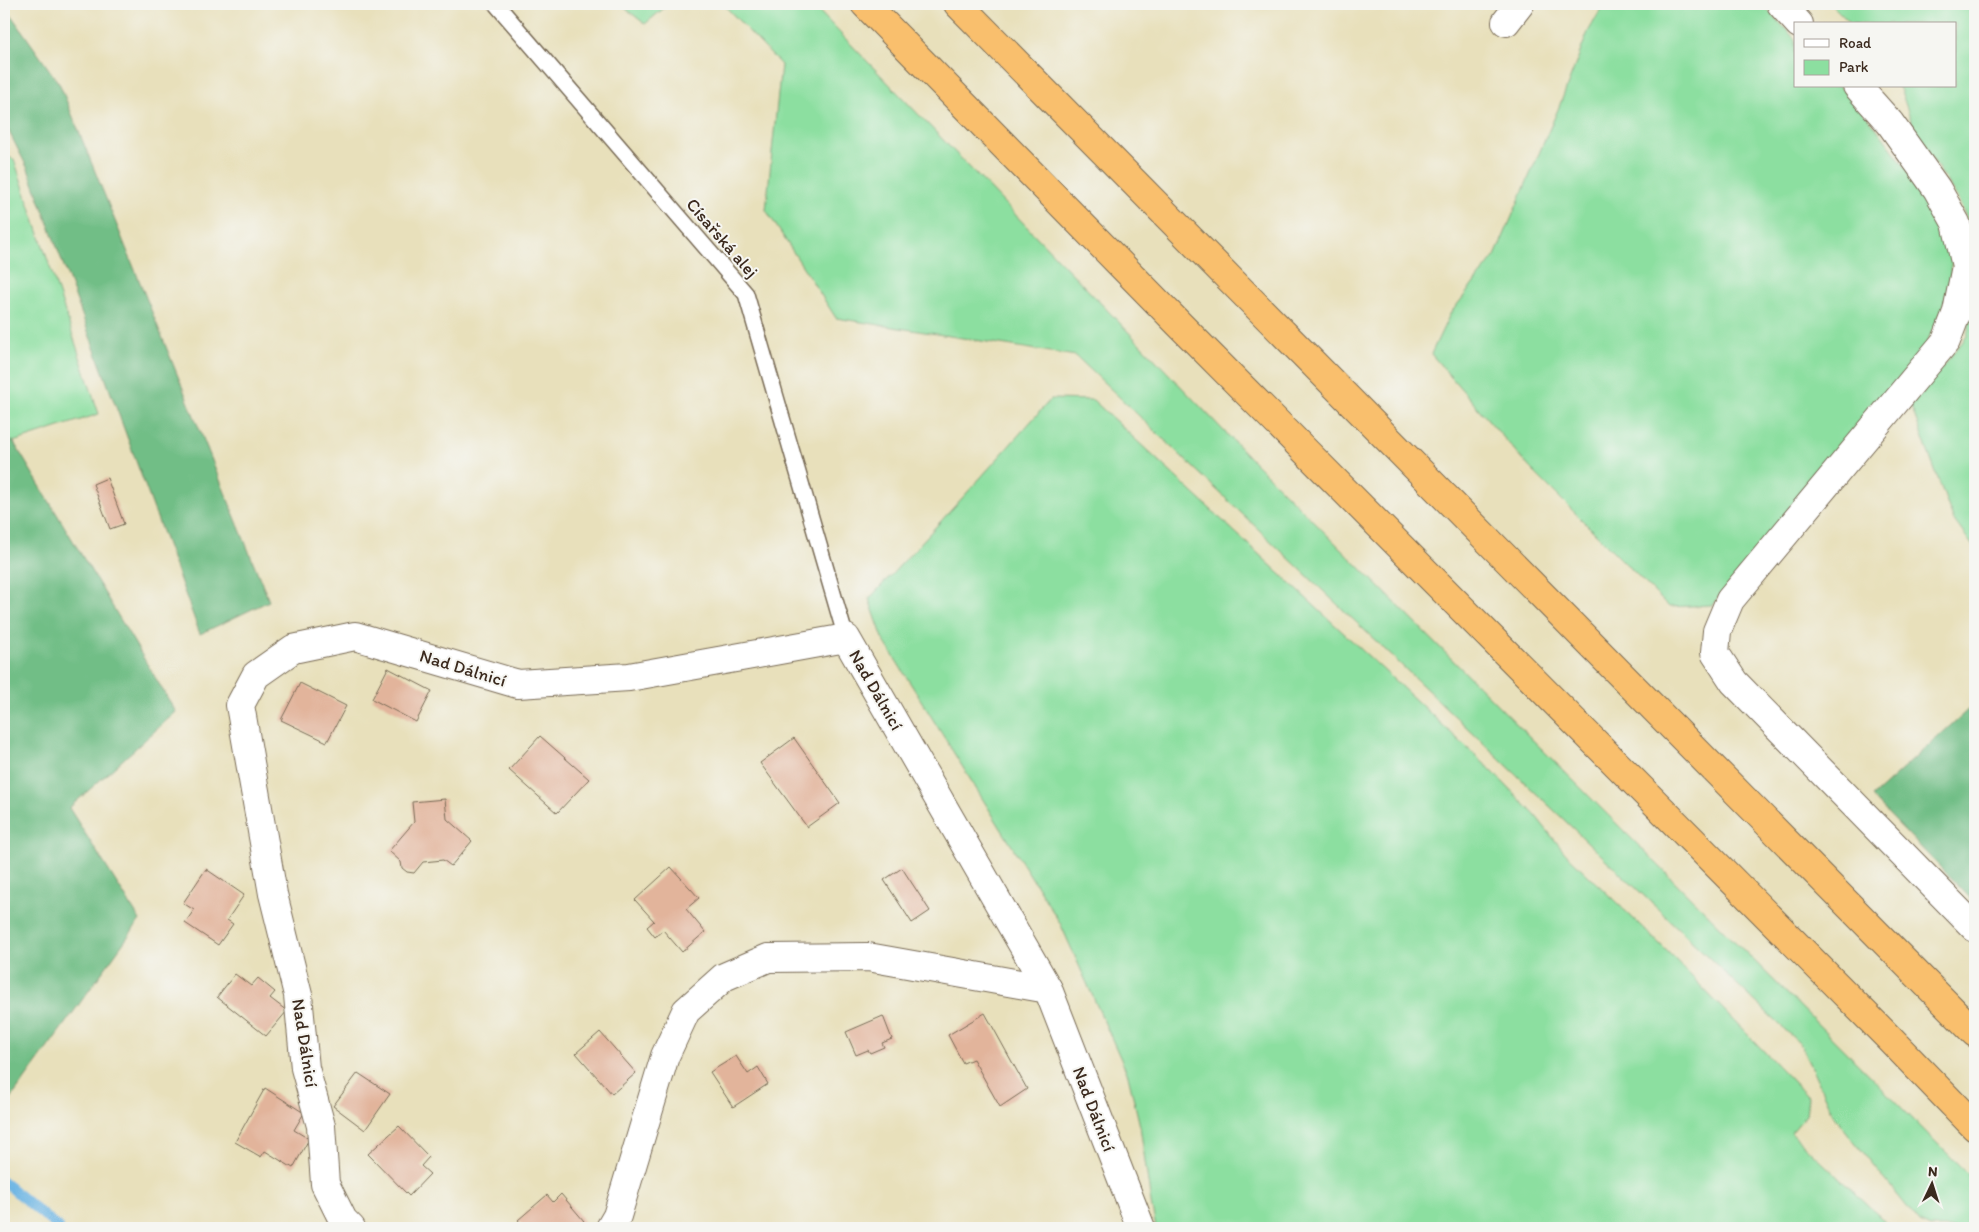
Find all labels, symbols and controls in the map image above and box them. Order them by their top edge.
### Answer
legend [1794,22,1956,88]
text: Road [1839,34,1872,52]
text: Park [1839,58,1869,76]
street label: Císařská alej [681,194,763,282]
street label: Nad Dálnicí [417,644,509,692]
street label: Nad Dálnicí [844,646,908,734]
street label: Nad Dálnicí [287,997,323,1089]
street label: Nad Dálnicí [1068,1063,1120,1155]
north arrow [1906,1160,1956,1210]
text: N [1928,1163,1938,1180]

